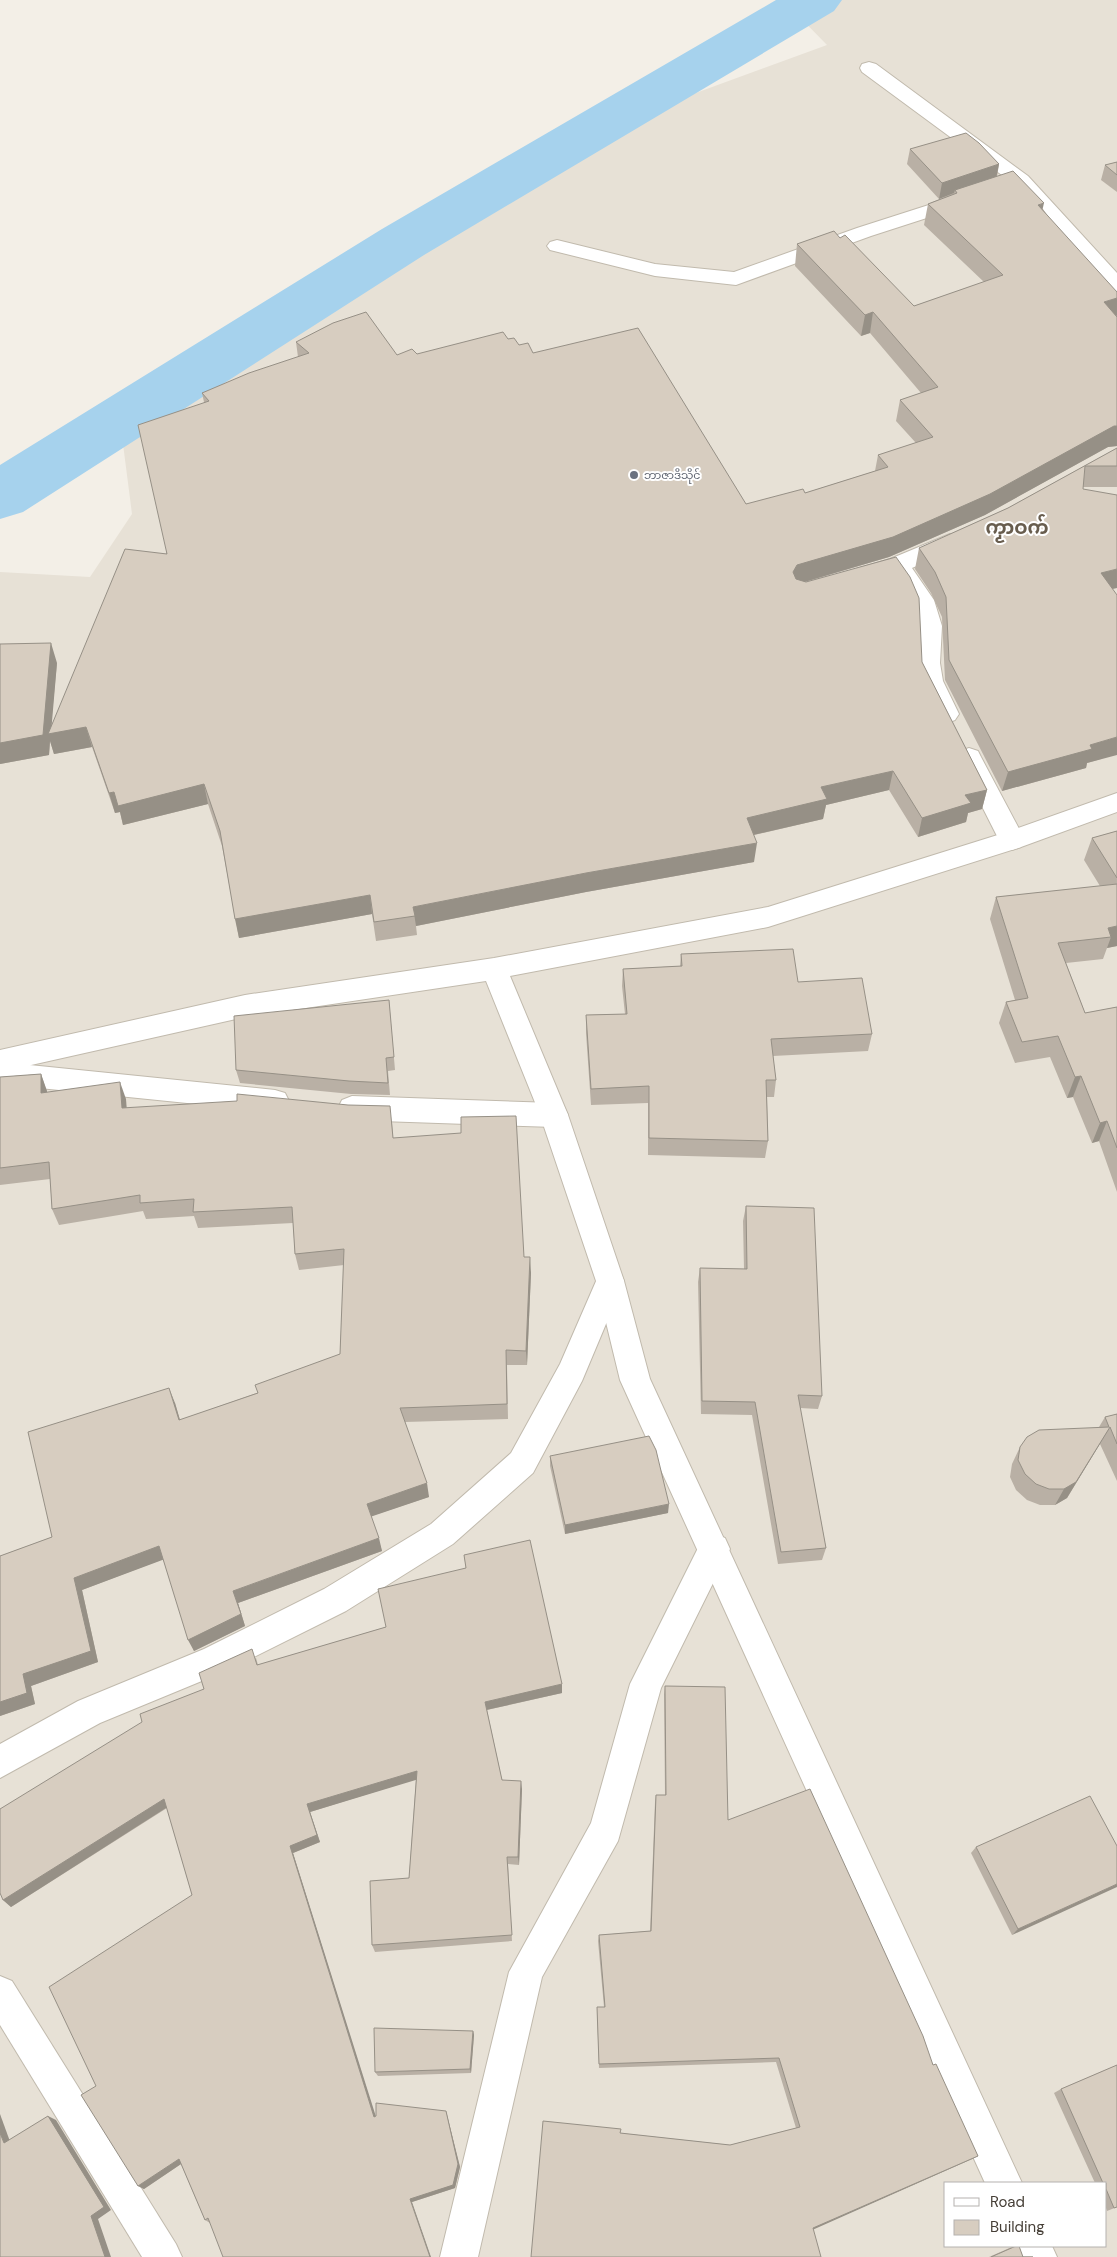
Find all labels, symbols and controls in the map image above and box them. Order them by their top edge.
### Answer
place label: ဘာဇာဒိသိုင် [644,468,701,484]
marker: ဘာဇာဒိသိုင် [628,469,640,481]
district label: ကၟာဝက် [985,514,1049,543]
legend [944,2182,1107,2247]
text: Road [990,2192,1025,2212]
text: Building [990,2217,1045,2237]

